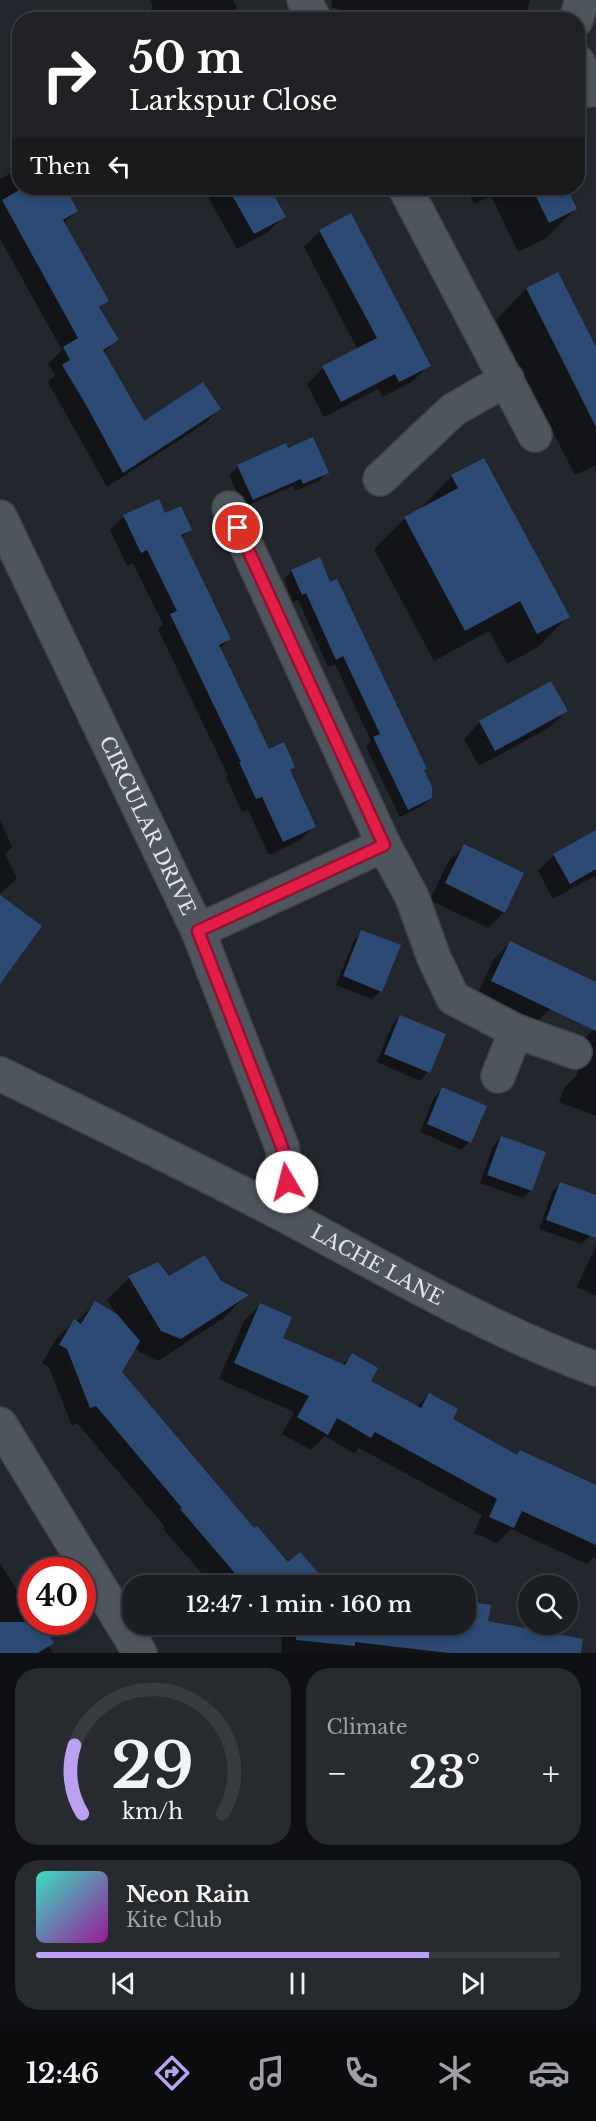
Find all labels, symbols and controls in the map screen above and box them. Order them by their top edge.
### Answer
text: 50 m [129,32,243,84]
icon: right [30,36,108,114]
text: Larkspur Close [129,84,338,117]
icon: left [103,150,136,183]
text: Then [30,153,91,180]
pin [212,502,263,553]
icon: arrive [221,511,254,544]
street label: CIRCULAR DRIVE [95,732,201,919]
position arrow [255,1150,319,1214]
street label: LACHE LANE [307,1220,448,1310]
speed limit sign: 40 [18,1557,96,1635]
map controls [518,1575,578,1635]
button: search [518,1575,578,1635]
text: 12:47 · 1 min · 160 m [186,1591,412,1618]
text: Climate [327,1715,407,1739]
text: 29 [111,1727,194,1805]
text: 23° [408,1744,481,1800]
text: − [327,1753,347,1794]
text: + [542,1753,560,1794]
text: km/h [122,1798,183,1825]
text: Neon Rain [126,1881,250,1908]
text: Kite Club [126,1908,222,1932]
icon: previous [107,1967,140,2000]
icon: pause [281,1967,314,2000]
icon: next [456,1967,489,2000]
icon: directions [151,2052,193,2094]
icon: music [246,2052,288,2094]
icon: phone [340,2052,382,2094]
icon: climate [434,2052,476,2094]
icon: car [528,2052,570,2094]
text: 12:46 [26,2057,99,2090]

